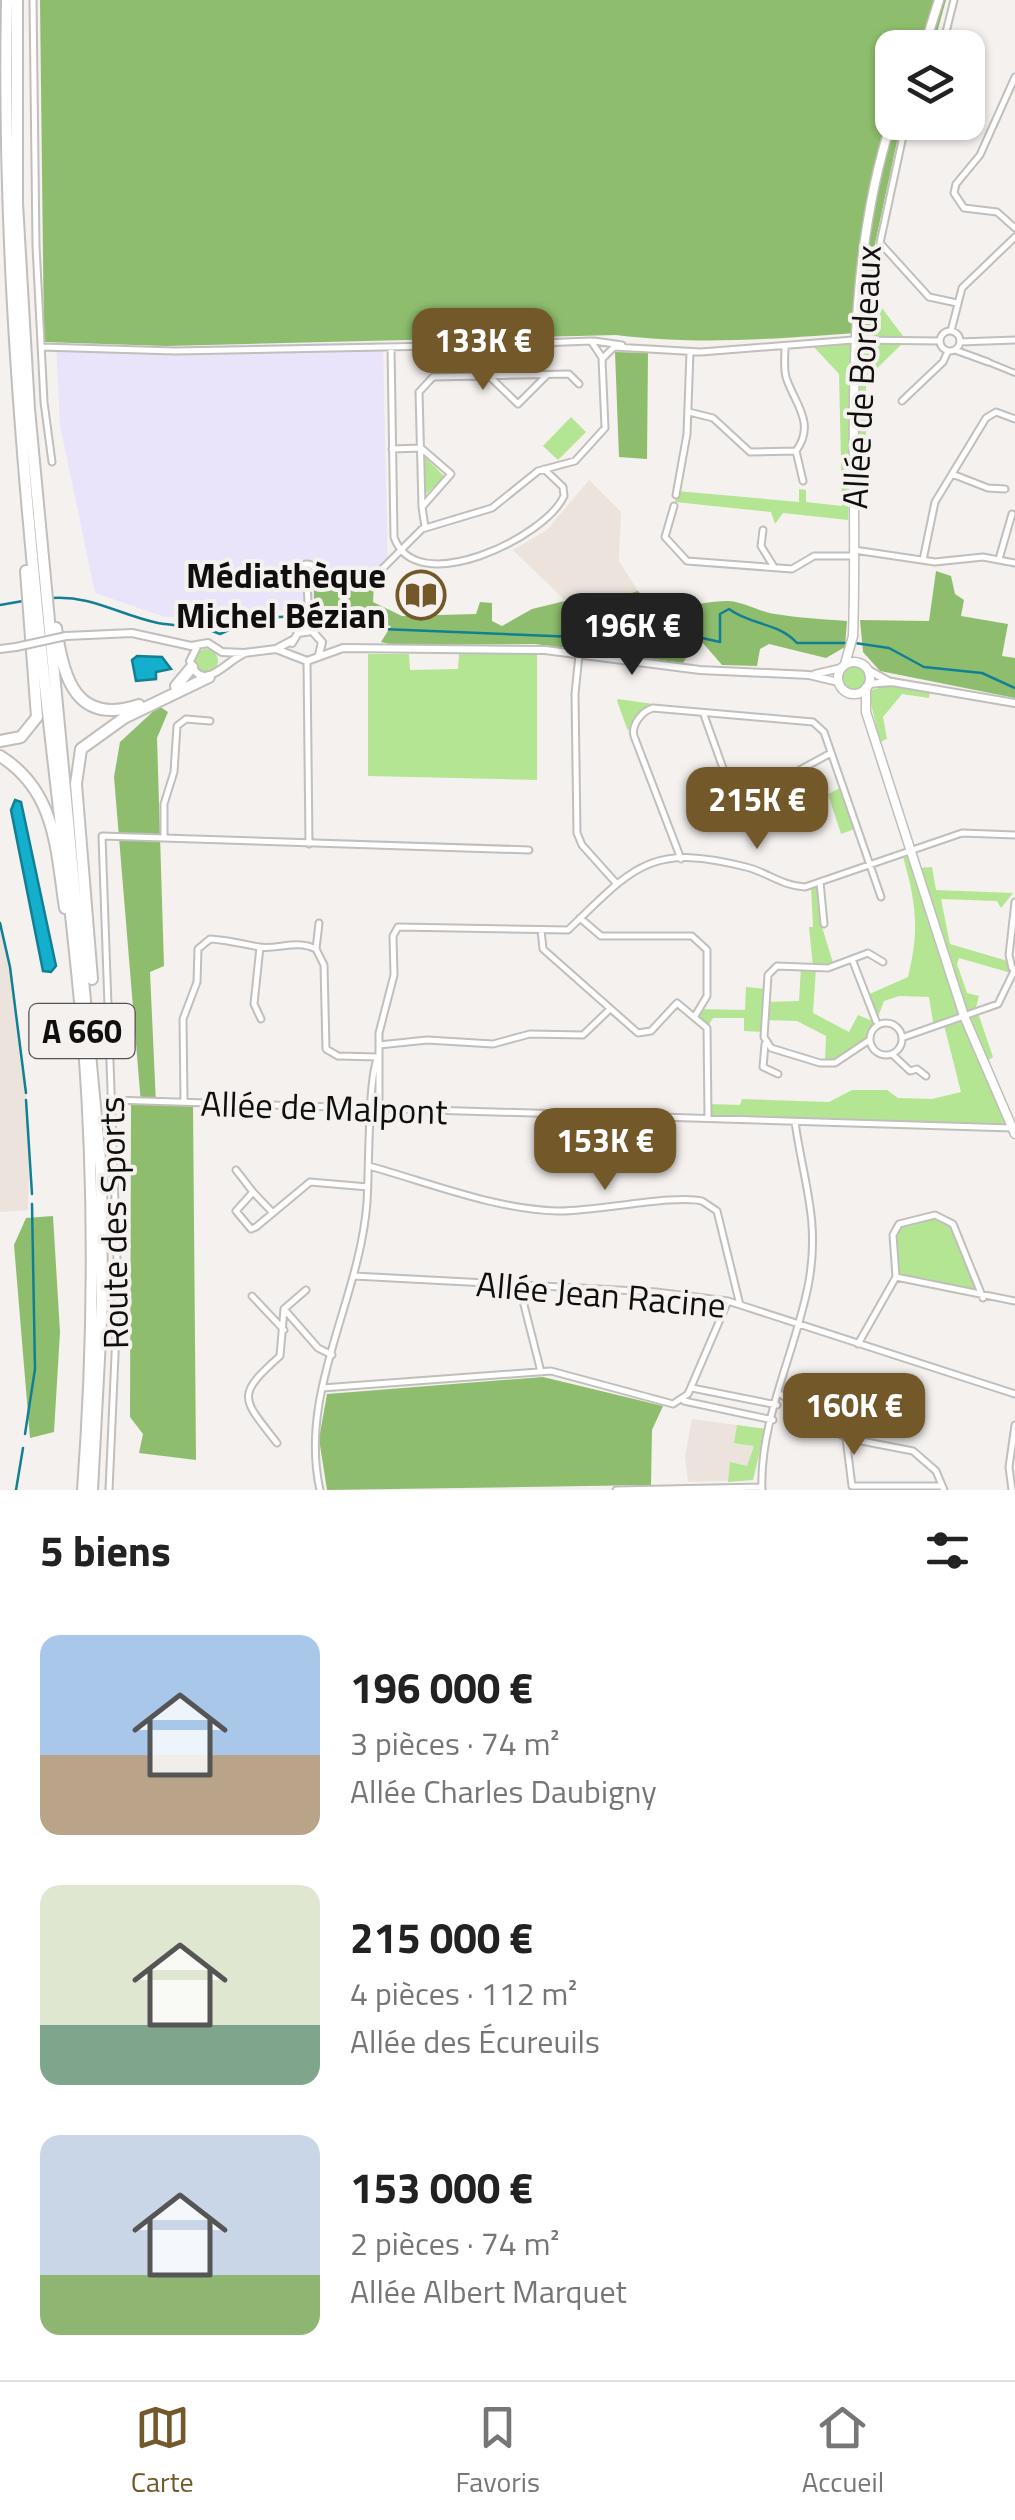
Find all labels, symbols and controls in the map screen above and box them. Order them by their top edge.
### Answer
map controls [875,30,985,140]
button: layers [875,30,985,140]
street label: Allée de Bordeaux [827,244,895,510]
pin: 133K € [402,308,564,393]
text: 133K € [434,316,532,364]
place label: Médiathèque Michel Bézian [176,548,386,642]
library icon: Médiathèque Michel Bézian [395,569,447,621]
pin: 196K € [551,593,713,678]
text: 196K € [583,601,681,649]
pin: 215K € [676,767,838,852]
text: 215K € [708,775,806,823]
road number: A 660 [29,1004,134,1058]
street label: Allée de Malpont [200,1076,448,1138]
street label: Route des Sports [84,1096,142,1350]
pin: 153K € [524,1108,686,1193]
text: 153K € [556,1116,654,1164]
street label: Allée Jean Racine [474,1256,728,1332]
pin: 160K € [773,1373,935,1458]
text: 160K € [805,1381,903,1429]
text: 5 biens [40,1518,171,1582]
icon: filters [920,1523,975,1578]
text: 196 000 € [350,1655,533,1719]
icon: home [120,1675,240,1795]
text: 3 pièces · 74 m² [350,1719,559,1767]
text: Allée Charles Daubigny [350,1767,657,1815]
text: 215 000 € [350,1905,533,1969]
icon: home [120,1925,240,2045]
text: 4 pièces · 112 m² [350,1969,577,2017]
text: Allée des Écureuils [350,2017,600,2065]
text: 153 000 € [350,2155,533,2219]
icon: home [120,2175,240,2295]
text: 2 pièces · 74 m² [350,2219,559,2267]
text: Allée Albert Marquet [350,2267,627,2315]
tab: Carte [131,2400,194,2503]
tab: Favoris [455,2400,540,2503]
tab: Accueil [802,2400,884,2503]

